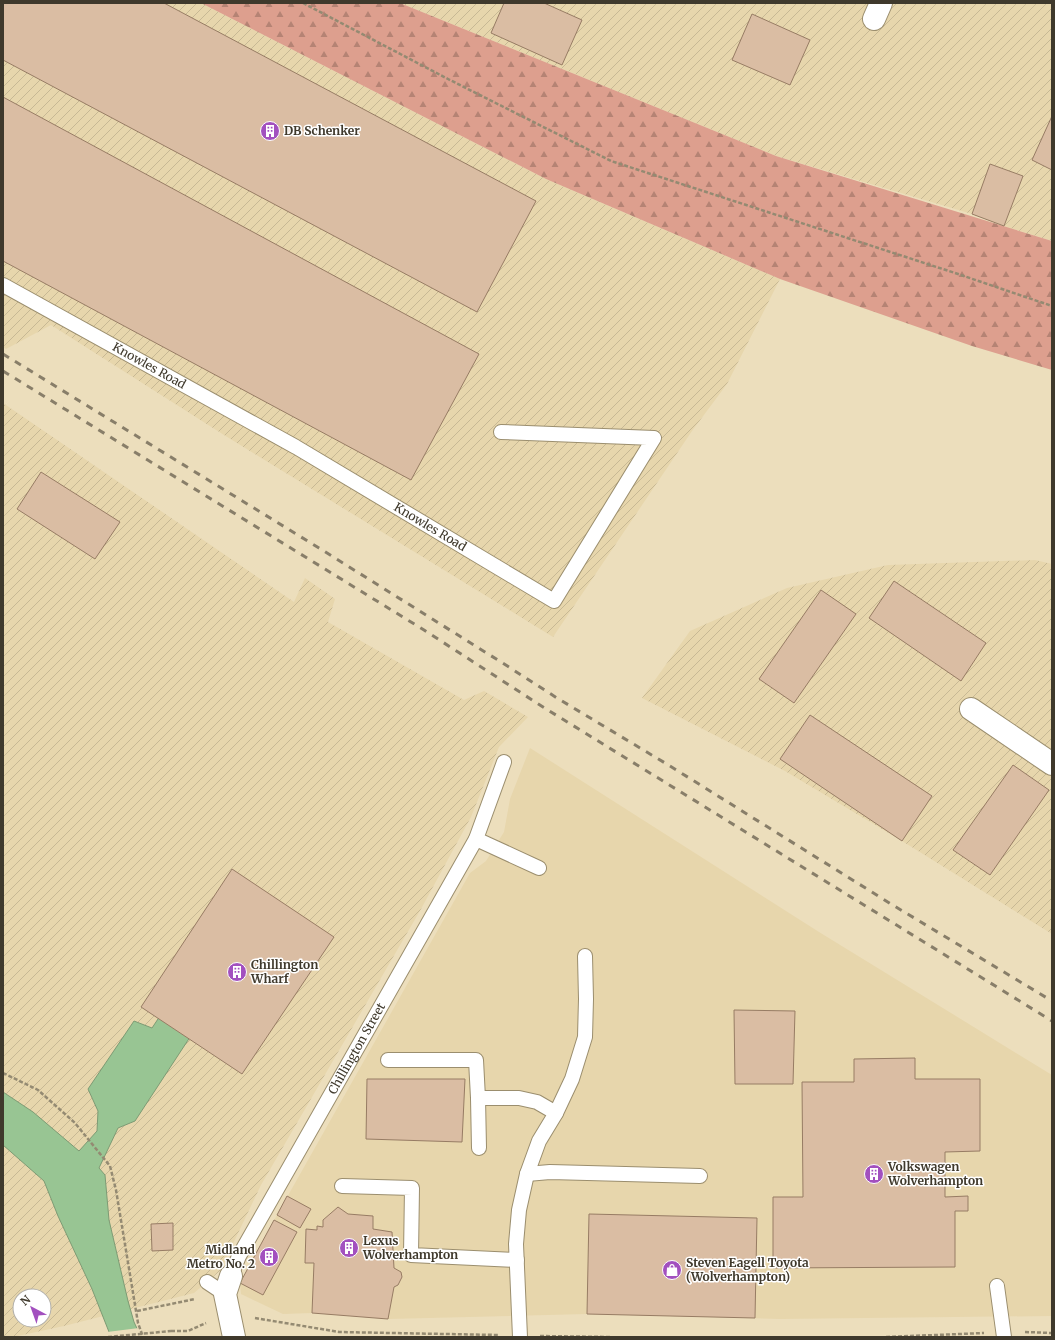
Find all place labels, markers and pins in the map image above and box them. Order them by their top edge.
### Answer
building icon: DB Schenker [259,120,281,142]
place label: DB Schenker [284,123,360,138]
place label: Chillington Wharf [250,957,318,986]
building icon: Chillington Wharf [226,961,248,983]
place label: Volkswagen Wolverhampton [887,1159,983,1188]
building icon: Volkswagen Wolverhampton [863,1163,885,1185]
place label: Lexus Wolverhampton [362,1233,458,1262]
building icon: Lexus Wolverhampton [338,1237,360,1259]
place label: Midland Metro No. 2 [187,1242,256,1271]
building icon: Midland Metro No. 2 [258,1246,280,1268]
place label: Steven Eagell Toyota (Wolverhampton) [686,1255,809,1284]
shop icon: Steven Eagell Toyota (Wolverhampton) [661,1259,683,1281]

